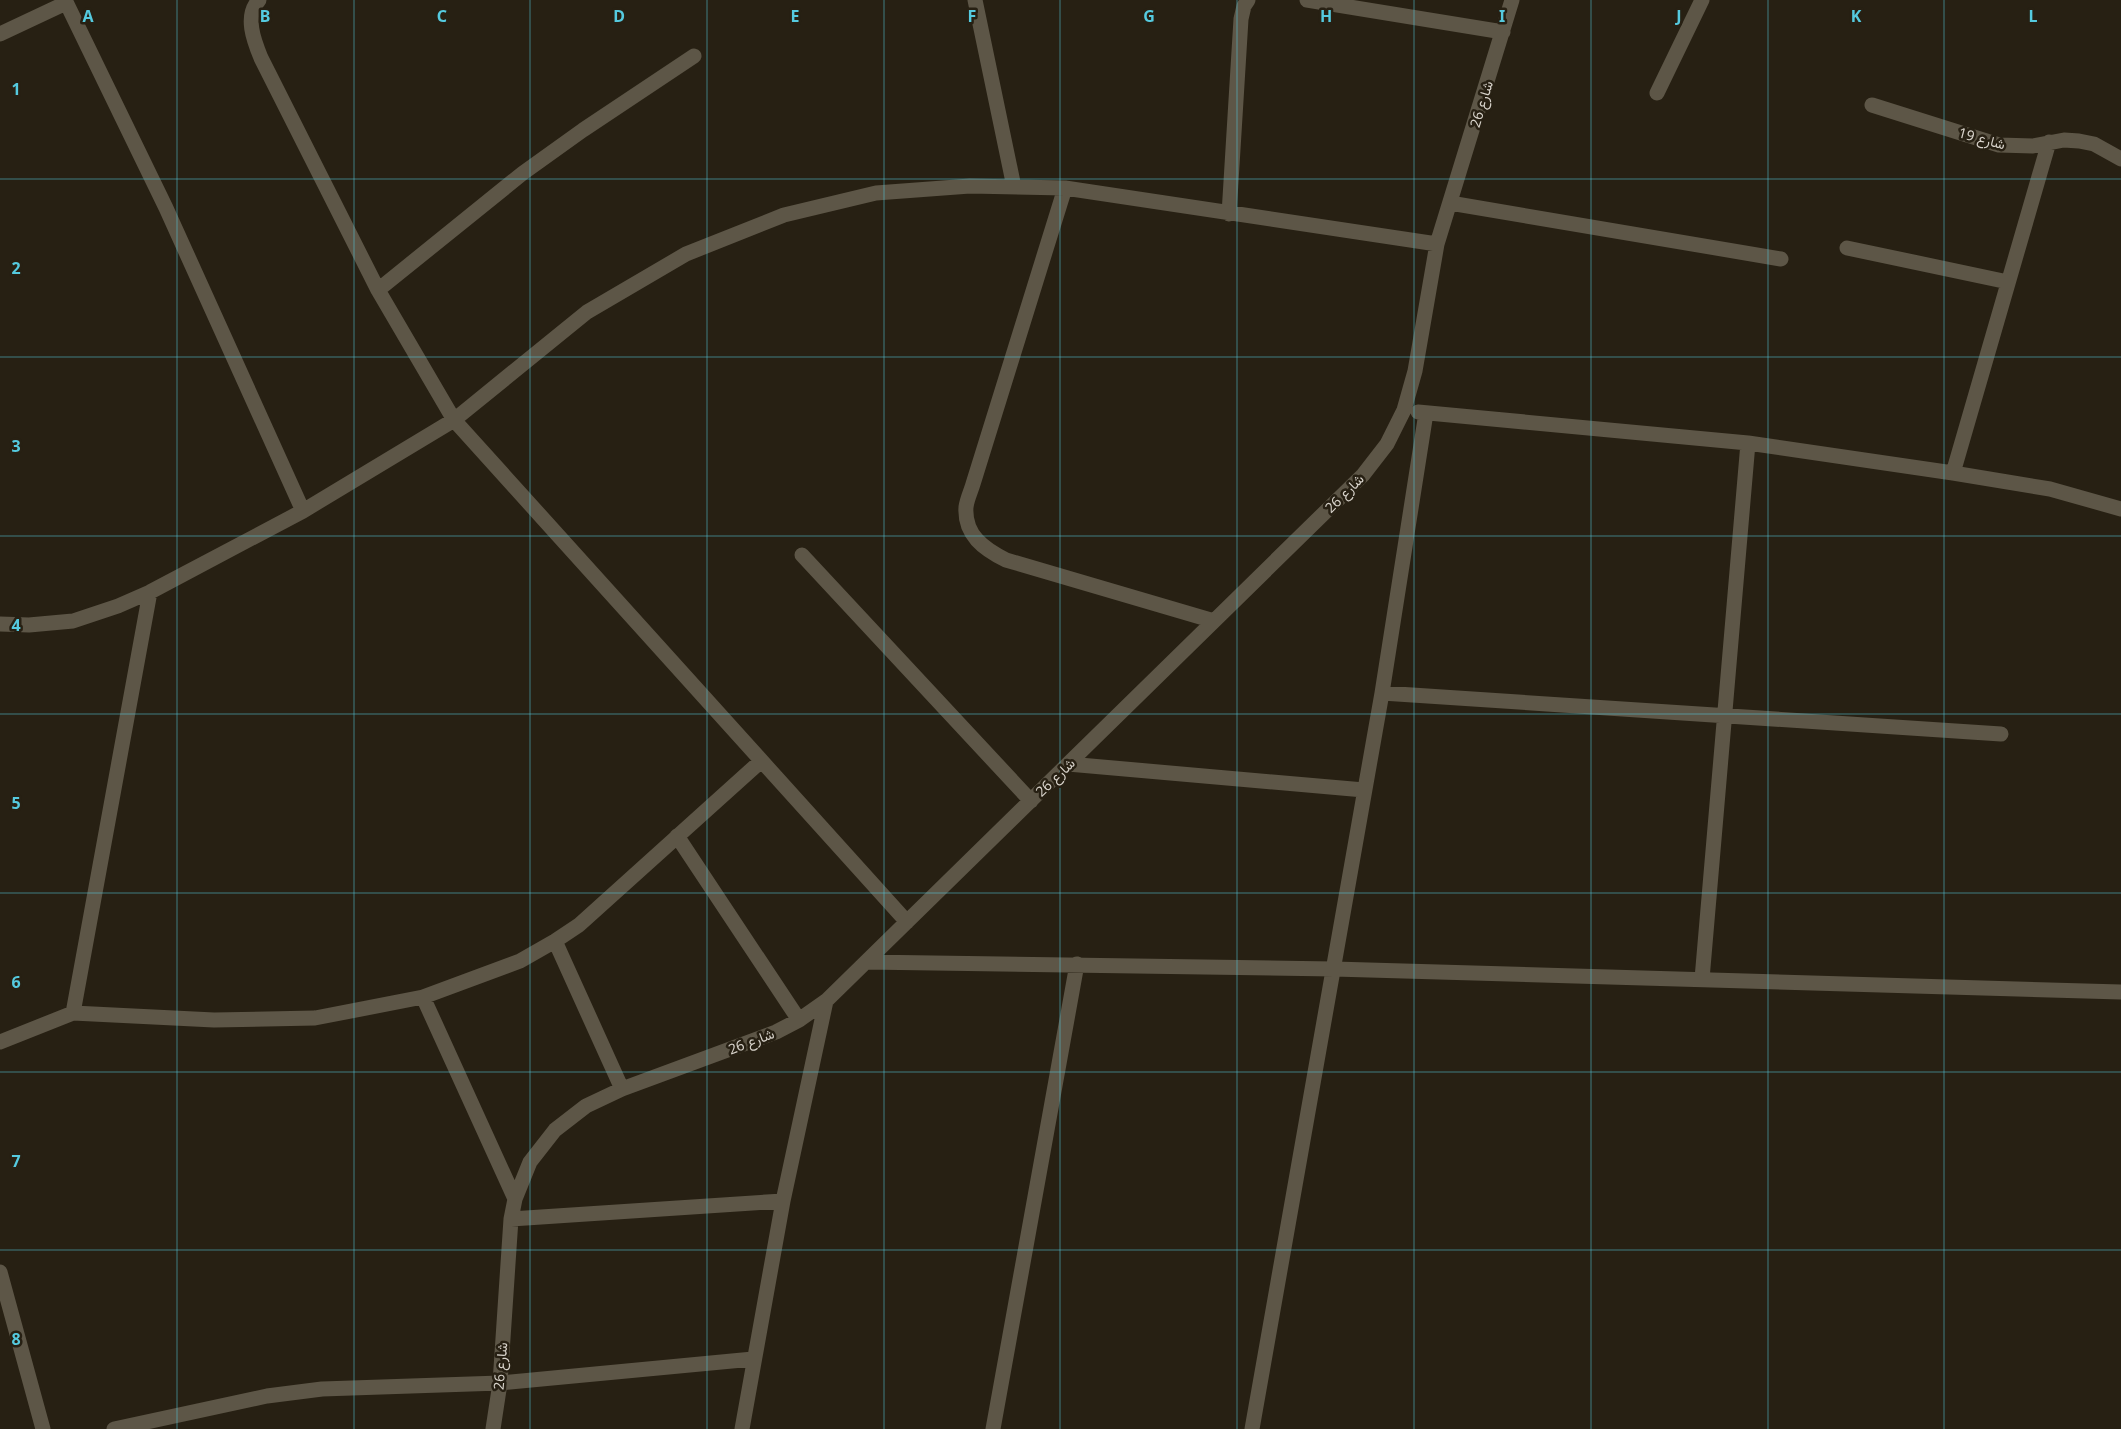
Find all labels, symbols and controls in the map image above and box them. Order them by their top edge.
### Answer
text: A [82,5,94,27]
text: B [260,5,270,27]
text: C [437,5,447,27]
text: D [613,5,625,27]
text: E [791,5,800,27]
text: F [968,5,976,27]
text: G [1143,5,1155,27]
text: H [1320,5,1332,27]
text: I [1499,5,1505,27]
text: J [1674,5,1682,27]
text: K [1851,5,1862,27]
text: L [2029,5,2038,27]
text: 1 [11,78,21,100]
street label: شارع 26 [1465,78,1499,130]
street label: شارع 19 [1956,123,2008,155]
text: 2 [11,257,21,279]
text: 3 [11,435,21,457]
street label: شارع 26 [1320,469,1369,518]
text: 4 [11,614,21,636]
street label: شارع 26 [1031,754,1080,802]
text: 5 [11,792,21,814]
text: 6 [11,971,21,993]
street label: شارع 26 [725,1024,777,1060]
text: 7 [11,1150,21,1172]
text: 8 [11,1328,21,1350]
street label: شارع 26 [488,1341,514,1391]

